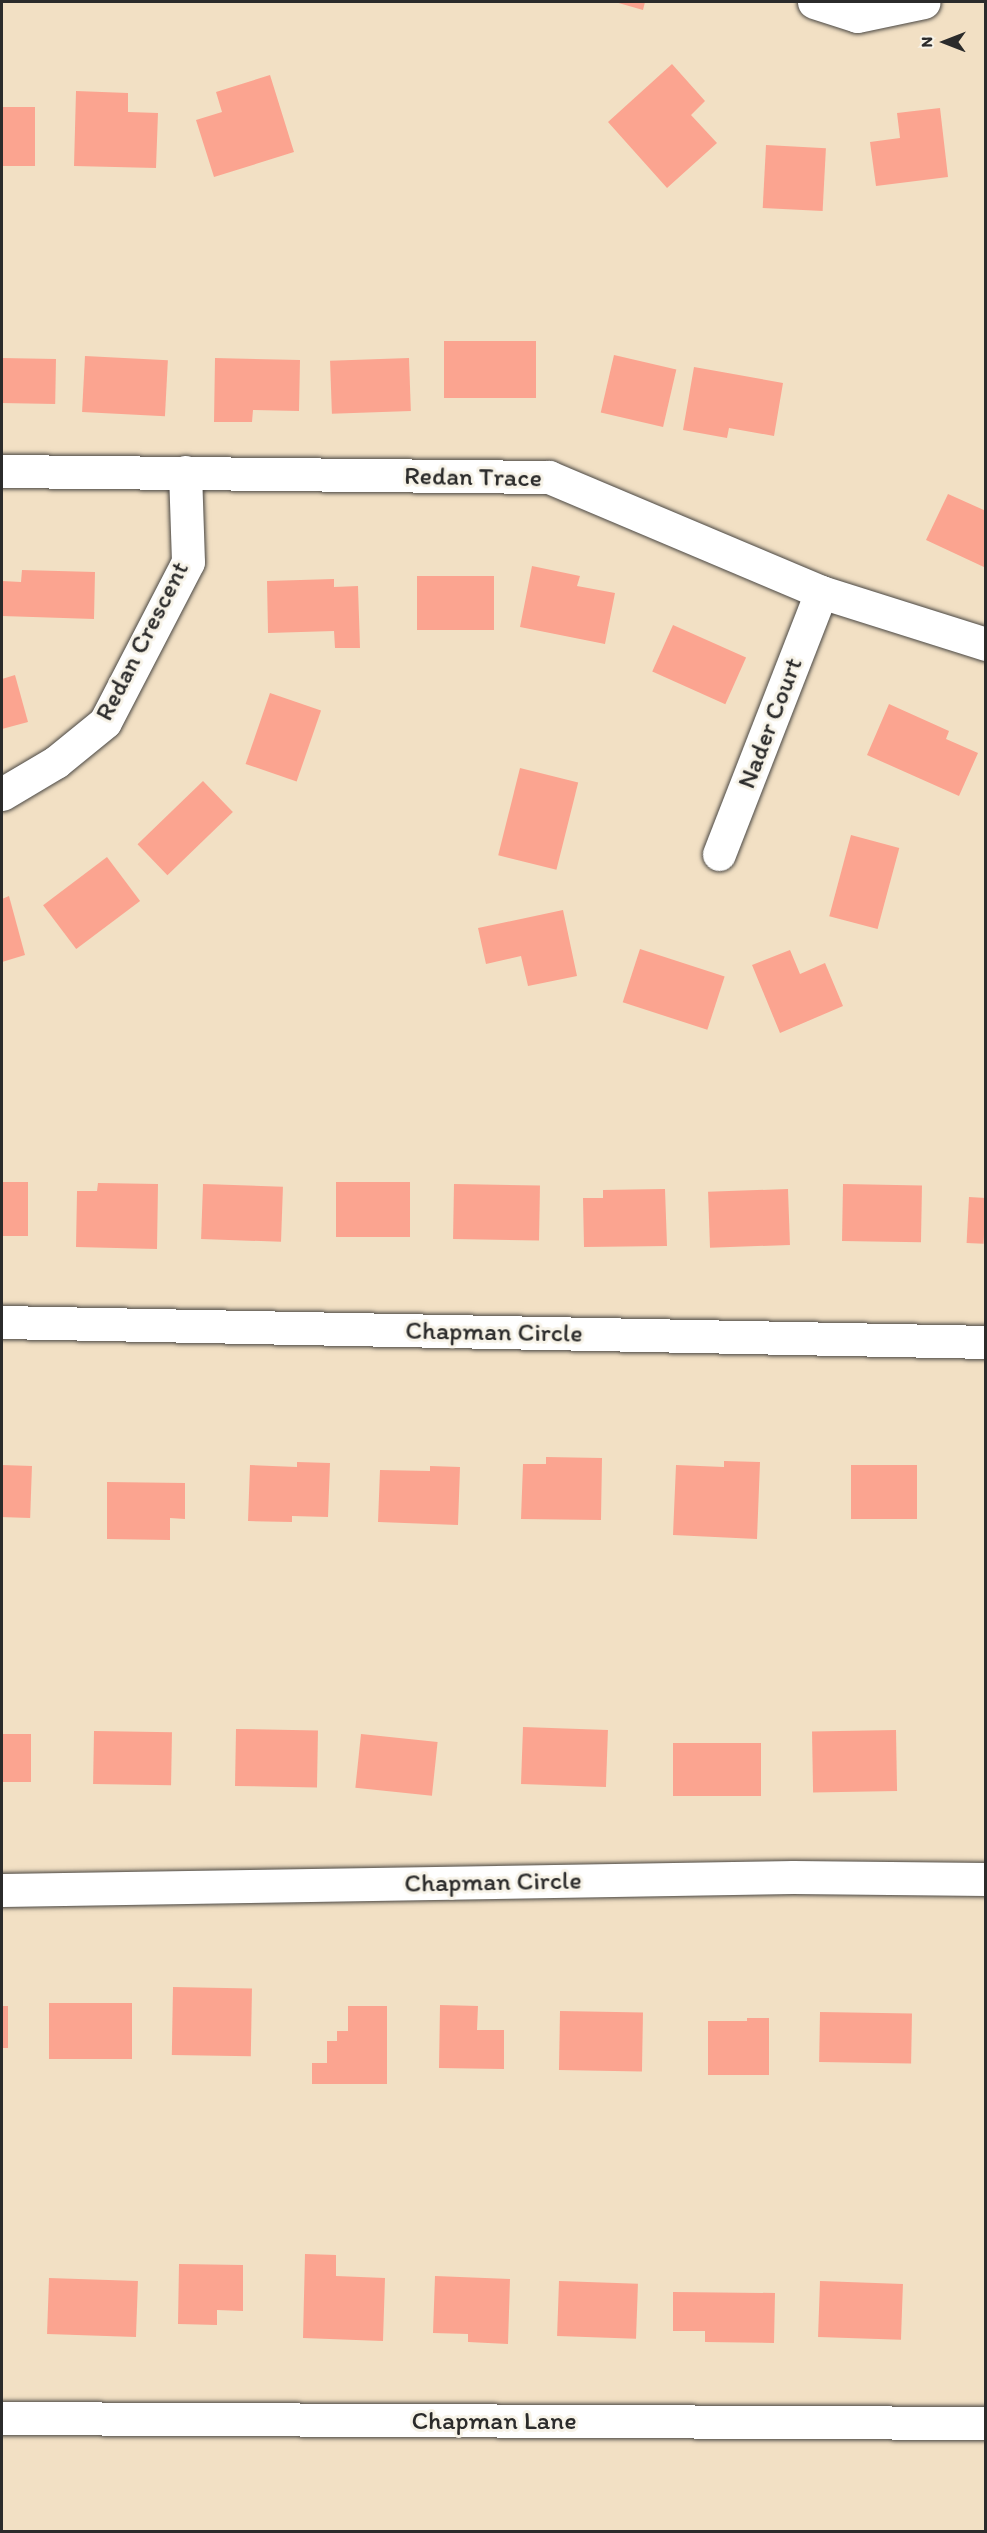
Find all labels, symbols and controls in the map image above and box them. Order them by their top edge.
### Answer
north arrow [915,12,975,72]
text: N [917,37,936,47]
street label: Redan Trace [405,460,541,494]
street label: Redan Crescent [88,556,196,726]
street label: Nader Court [731,653,809,793]
street label: Chapman Circle [405,1315,583,1349]
street label: Chapman Circle [404,1865,582,1899]
street label: Chapman Lane [411,2405,577,2437]

